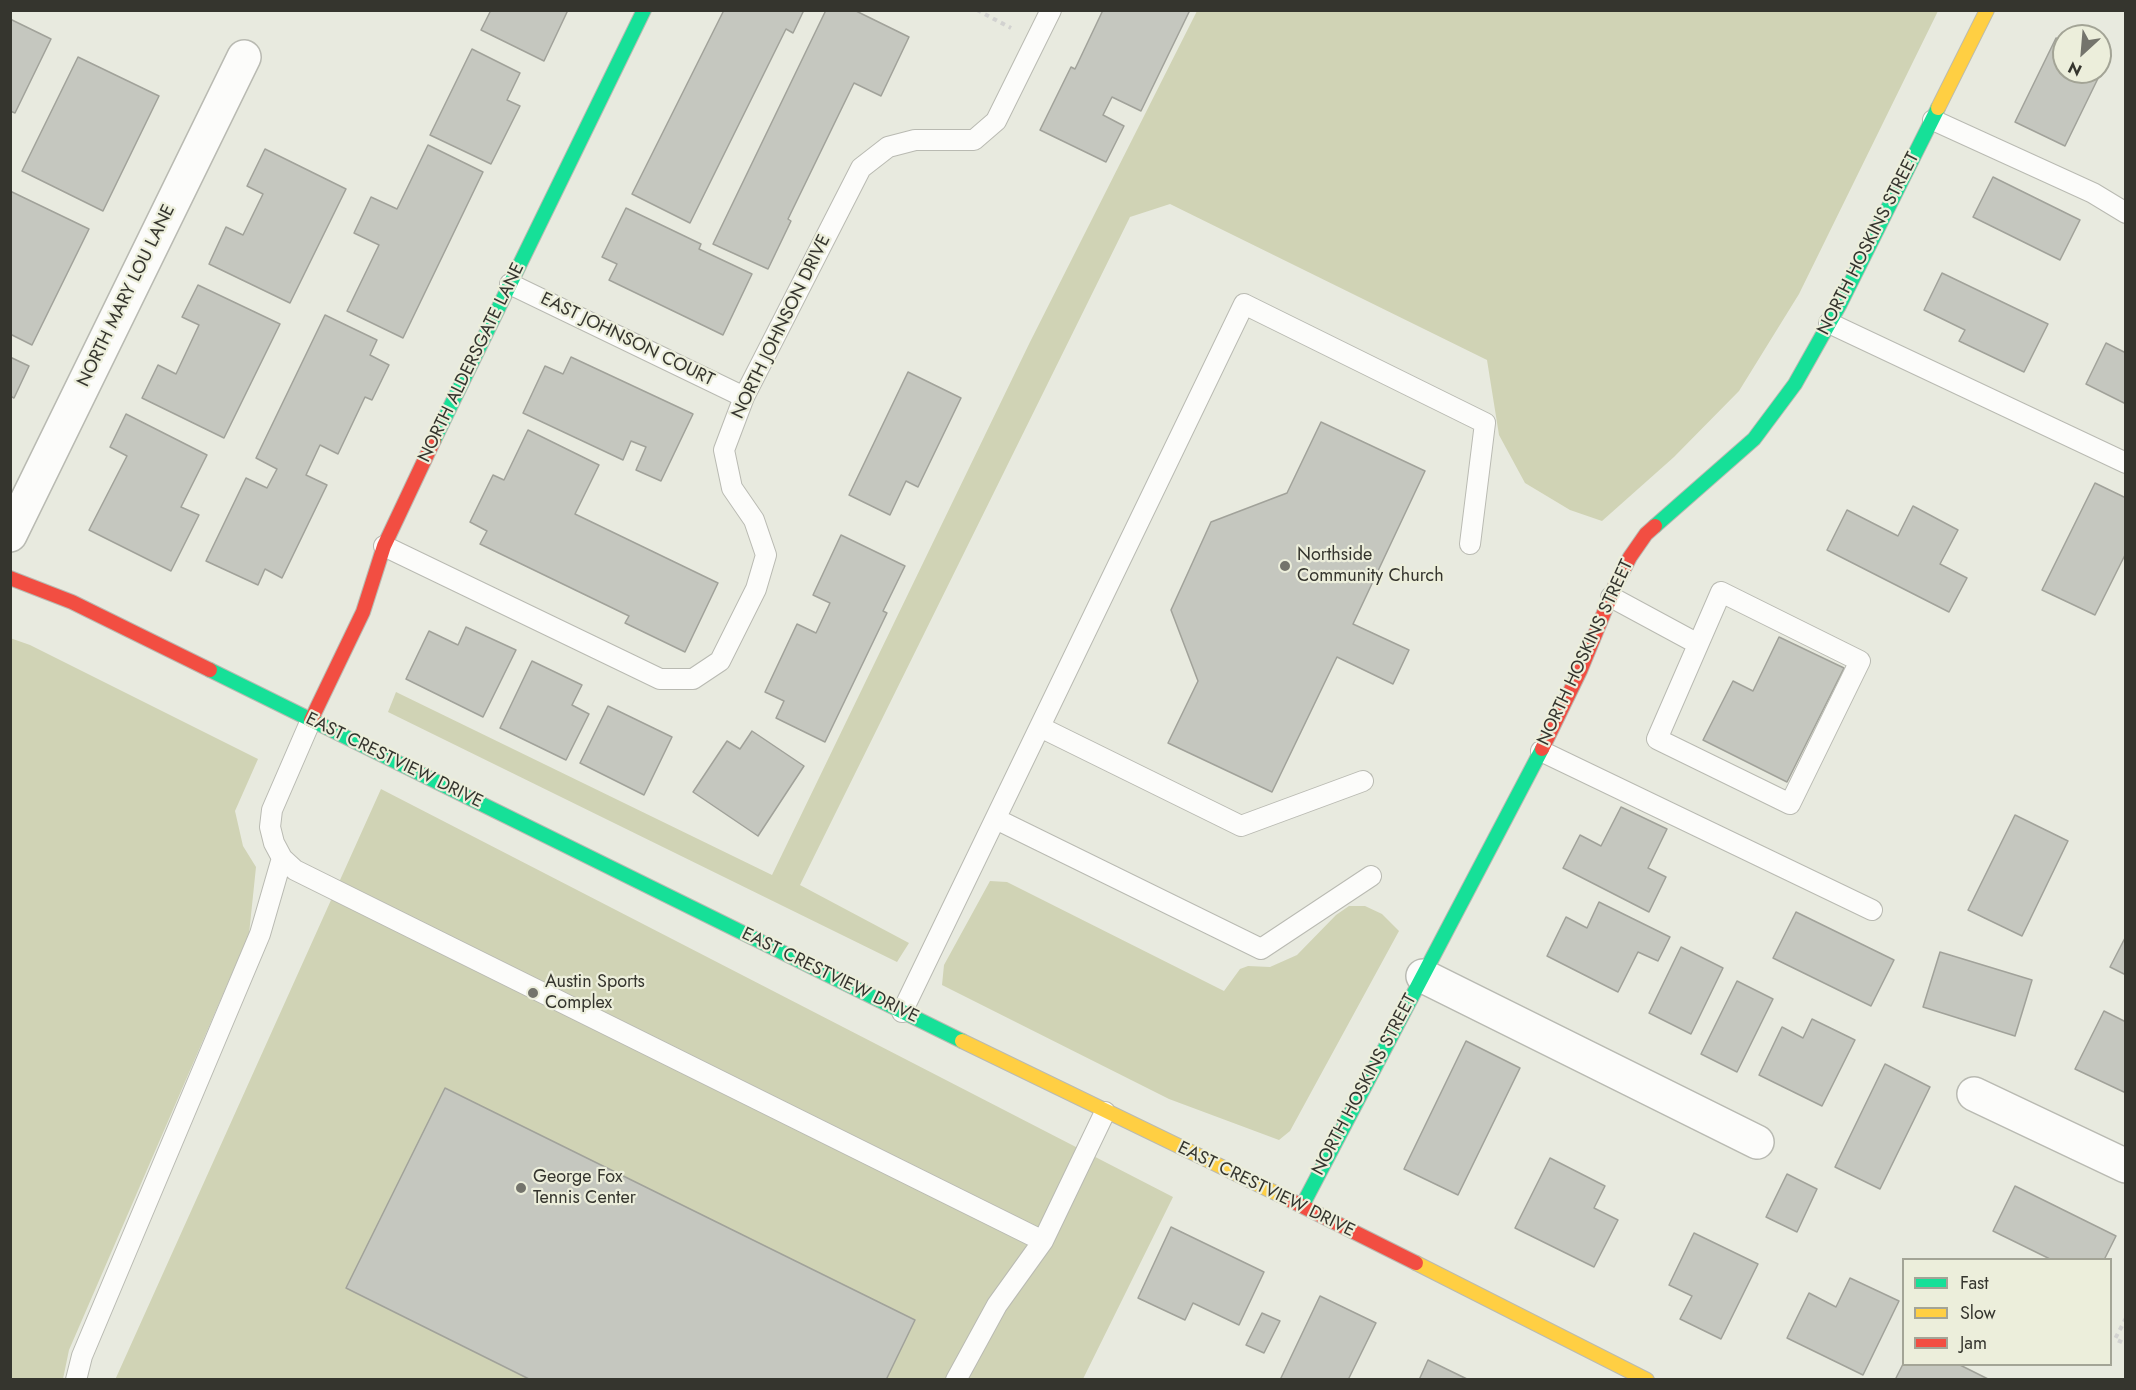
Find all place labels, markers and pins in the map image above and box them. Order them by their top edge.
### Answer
place label: Northside Community Church [1297,545,1444,588]
marker: Northside Community Church [1278,559,1292,573]
place label: Austin Sports Complex [545,972,645,1014]
marker: Austin Sports Complex [526,986,540,1000]
place label: George Fox Tennis Center [533,1167,636,1210]
marker: George Fox Tennis Center [514,1181,528,1195]

